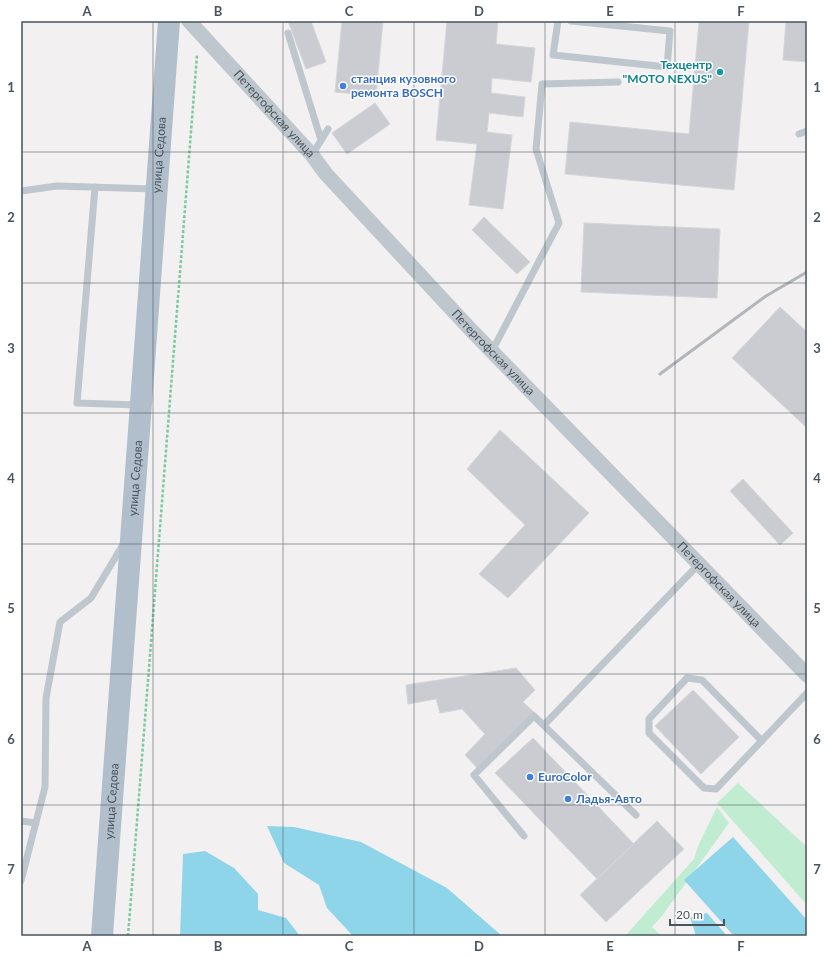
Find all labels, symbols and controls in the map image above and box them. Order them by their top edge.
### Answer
text: A [81,3,92,19]
text: B [214,3,223,19]
text: C [345,3,354,19]
text: D [474,3,484,19]
text: E [606,3,614,19]
text: F [737,3,745,19]
place label: Техцентр "MOTO NEXUS" [623,57,712,86]
street label: Петергофская улица [231,67,318,160]
marker: Техцентр "MOTO NEXUS" [715,67,725,77]
place label: станция кузовного ремонта BOSCH [351,71,456,100]
text: 1 [7,79,15,95]
text: 1 [813,79,821,95]
marker: станция кузовного ремонта BOSCH [338,81,348,91]
street label: улица Седова [148,116,169,194]
text: 2 [7,209,15,225]
text: 2 [813,209,821,225]
street label: Петергофская улица [449,306,538,398]
text: 3 [7,340,15,356]
text: 3 [813,340,821,356]
street label: улица Седова [125,440,145,517]
text: 4 [7,470,15,486]
text: 4 [813,470,821,486]
street label: Петергофская улица [674,538,764,630]
text: 5 [7,600,15,616]
text: 5 [813,600,821,616]
text: 6 [7,731,15,747]
text: 6 [813,731,821,747]
street label: улица Седова [101,763,122,840]
place label: EuroColor [538,769,592,784]
marker: EuroColor [525,772,535,782]
place label: Ладья-Авто [575,791,642,806]
marker: Ладья-Авто [563,794,573,804]
text: 7 [7,861,15,877]
text: 7 [813,861,821,877]
scale bar [670,901,724,927]
text: 20 m [676,907,703,922]
text: A [81,938,92,954]
text: B [214,938,223,954]
text: C [345,938,354,954]
text: D [474,938,484,954]
text: E [606,938,614,954]
text: F [737,938,745,954]

